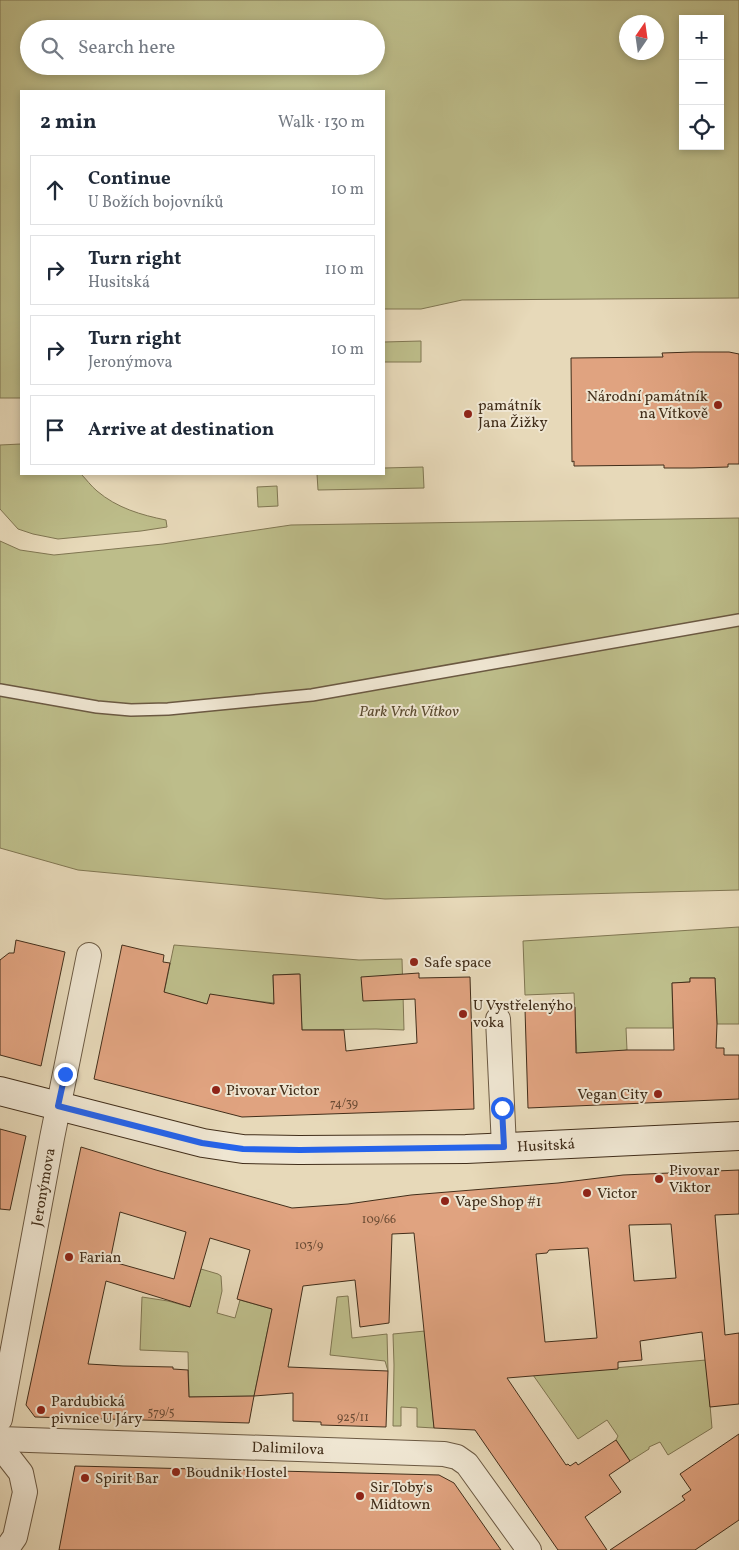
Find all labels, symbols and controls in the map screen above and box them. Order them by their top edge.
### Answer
north arrow [619,15,664,60]
map controls [679,15,724,150]
button: + [679,15,724,60]
search box [20,20,385,75]
icon: search [38,34,66,62]
text: Search here [78,35,175,61]
button: − [679,60,724,105]
button: locate [679,105,724,150]
text: 2 min [40,108,97,137]
text: Walk · 130 m [278,112,365,134]
text: Continue [88,166,171,192]
icon: ahead [41,176,69,204]
text: 10 m [331,179,364,201]
text: U Božích bojovníků [88,192,224,214]
text: Turn right [88,246,181,272]
icon: right [41,256,69,284]
text: 110 m [325,259,364,281]
text: Husitská [88,272,150,294]
text: Turn right [88,326,181,352]
icon: right [41,336,69,364]
text: 10 m [331,339,364,361]
text: Jeronýmova [88,352,173,374]
place label: Národní památník na Vítkově [587,387,708,425]
place label: památník Jana Žižky [478,396,548,434]
marker: Národní památník na Vítkově [712,399,724,411]
marker: památník Jana Žižky [462,408,474,420]
icon: arrive [41,416,69,444]
text: Arrive at destination [88,417,274,443]
park label: Park Vrch Vítkov [359,702,459,723]
place label: Safe space [424,953,491,974]
marker: Safe space [408,956,420,968]
place label: U Vystřelenýho voka [473,996,573,1034]
marker: U Vystřelenýho voka [457,1008,469,1020]
route end [54,1063,77,1086]
place label: Pivovar Victor [226,1081,319,1102]
marker: Pivovar Victor [210,1084,222,1096]
place label: Vegan City [577,1085,648,1106]
marker: Vegan City [652,1088,664,1100]
house number: 74/39 [330,1096,358,1112]
route start [491,1097,514,1120]
street label: Husitská [517,1134,576,1159]
street label: Jeronýmova [27,1146,62,1228]
place label: Pivovar Viktor [669,1161,720,1199]
marker: Pivovar Viktor [653,1173,665,1185]
place label: Victor [597,1184,637,1205]
marker: Victor [581,1187,593,1199]
place label: Vape Shop #1 [455,1192,542,1213]
marker: Vape Shop #1 [439,1195,451,1207]
house number: 109/66 [362,1212,396,1228]
house number: 103/9 [295,1238,323,1254]
place label: Farian [79,1248,121,1269]
marker: Farian [63,1251,75,1263]
place label: Pardubická pivnice U Járy [51,1392,142,1430]
marker: Pardubická pivnice U Járy [35,1404,47,1416]
house number: 579/5 [147,1405,175,1421]
house number: 925/11 [337,1410,369,1426]
street label: Dalimilova [251,1438,325,1461]
place label: Boudnik Hostel [186,1463,287,1484]
marker: Boudnik Hostel [170,1466,182,1478]
place label: Spirit Bar [95,1469,159,1490]
marker: Spirit Bar [79,1472,91,1484]
place label: Sir Toby's Midtown [370,1478,433,1516]
marker: Sir Toby's Midtown [354,1490,366,1502]

